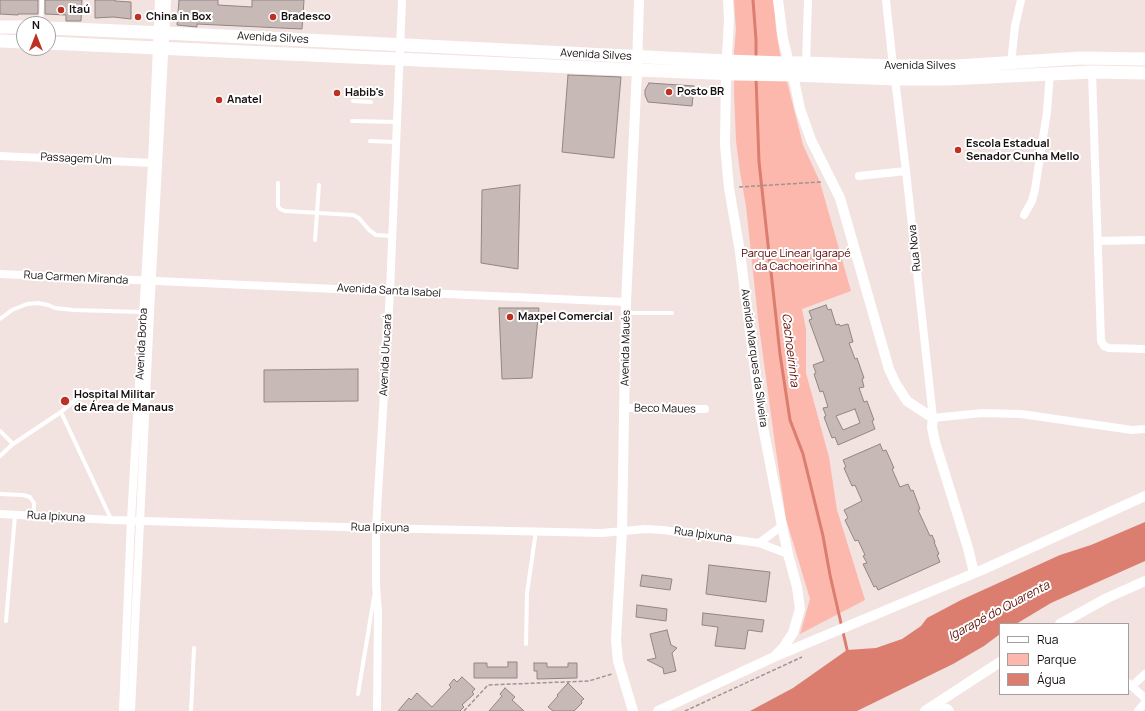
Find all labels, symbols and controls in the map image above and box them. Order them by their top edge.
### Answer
place label: Itaú [69,3,90,17]
marker: Itaú [56,5,66,15]
place label: China in Box [146,10,211,24]
place label: Bradesco [281,10,331,24]
marker: China in Box [133,12,143,22]
marker: Bradesco [268,12,278,22]
north arrow [16,16,56,56]
text: N [32,17,40,32]
street label: Avenida Silves [237,30,309,46]
street label: Avenida Silves [560,47,632,63]
street label: Avenida Silves [884,59,956,73]
place label: Posto BR [677,85,724,99]
place label: Habib's [345,86,384,100]
marker: Posto BR [664,87,674,97]
marker: Habib's [332,88,342,98]
place label: Anatel [227,93,262,107]
marker: Anatel [214,95,224,105]
place label: Escola Estadual Senador Cunha Mello [966,137,1079,163]
marker: Escola Estadual Senador Cunha Mello [953,145,963,155]
street label: Passagem Um [40,151,112,167]
street label: Rua Nova [906,224,924,272]
park label: Parque Linear Igarapé da Cachoeirinha [741,247,851,273]
street label: Rua Carmen Miranda [23,269,129,287]
street label: Avenida Santa Isabel [337,282,441,300]
street label: Avenida Marques da Silveira [738,288,770,428]
street label: Avenida Borba [134,308,150,380]
place label: Maxpel Comercial [518,310,613,324]
street label: Avenida Maués [619,310,633,386]
marker: Maxpel Comercial [505,312,515,322]
water label: Cachoeirinha [778,312,802,388]
street label: Avenida Urucará [377,314,395,396]
place label: Hospital Militar de Área de Manaus [74,388,174,414]
marker: Hospital Militar de Área de Manaus [59,395,71,407]
street label: Beco Maues [634,402,696,416]
street label: Rua Ipixuna [26,509,86,525]
street label: Rua Ipixuna [351,521,409,535]
street label: Rua Ipixuna [673,524,733,546]
water label: Igarapé do Quarenta [946,578,1052,644]
legend [999,623,1129,695]
text: Rua [1037,631,1058,648]
text: Parque [1037,651,1076,668]
text: Água [1037,671,1066,688]

